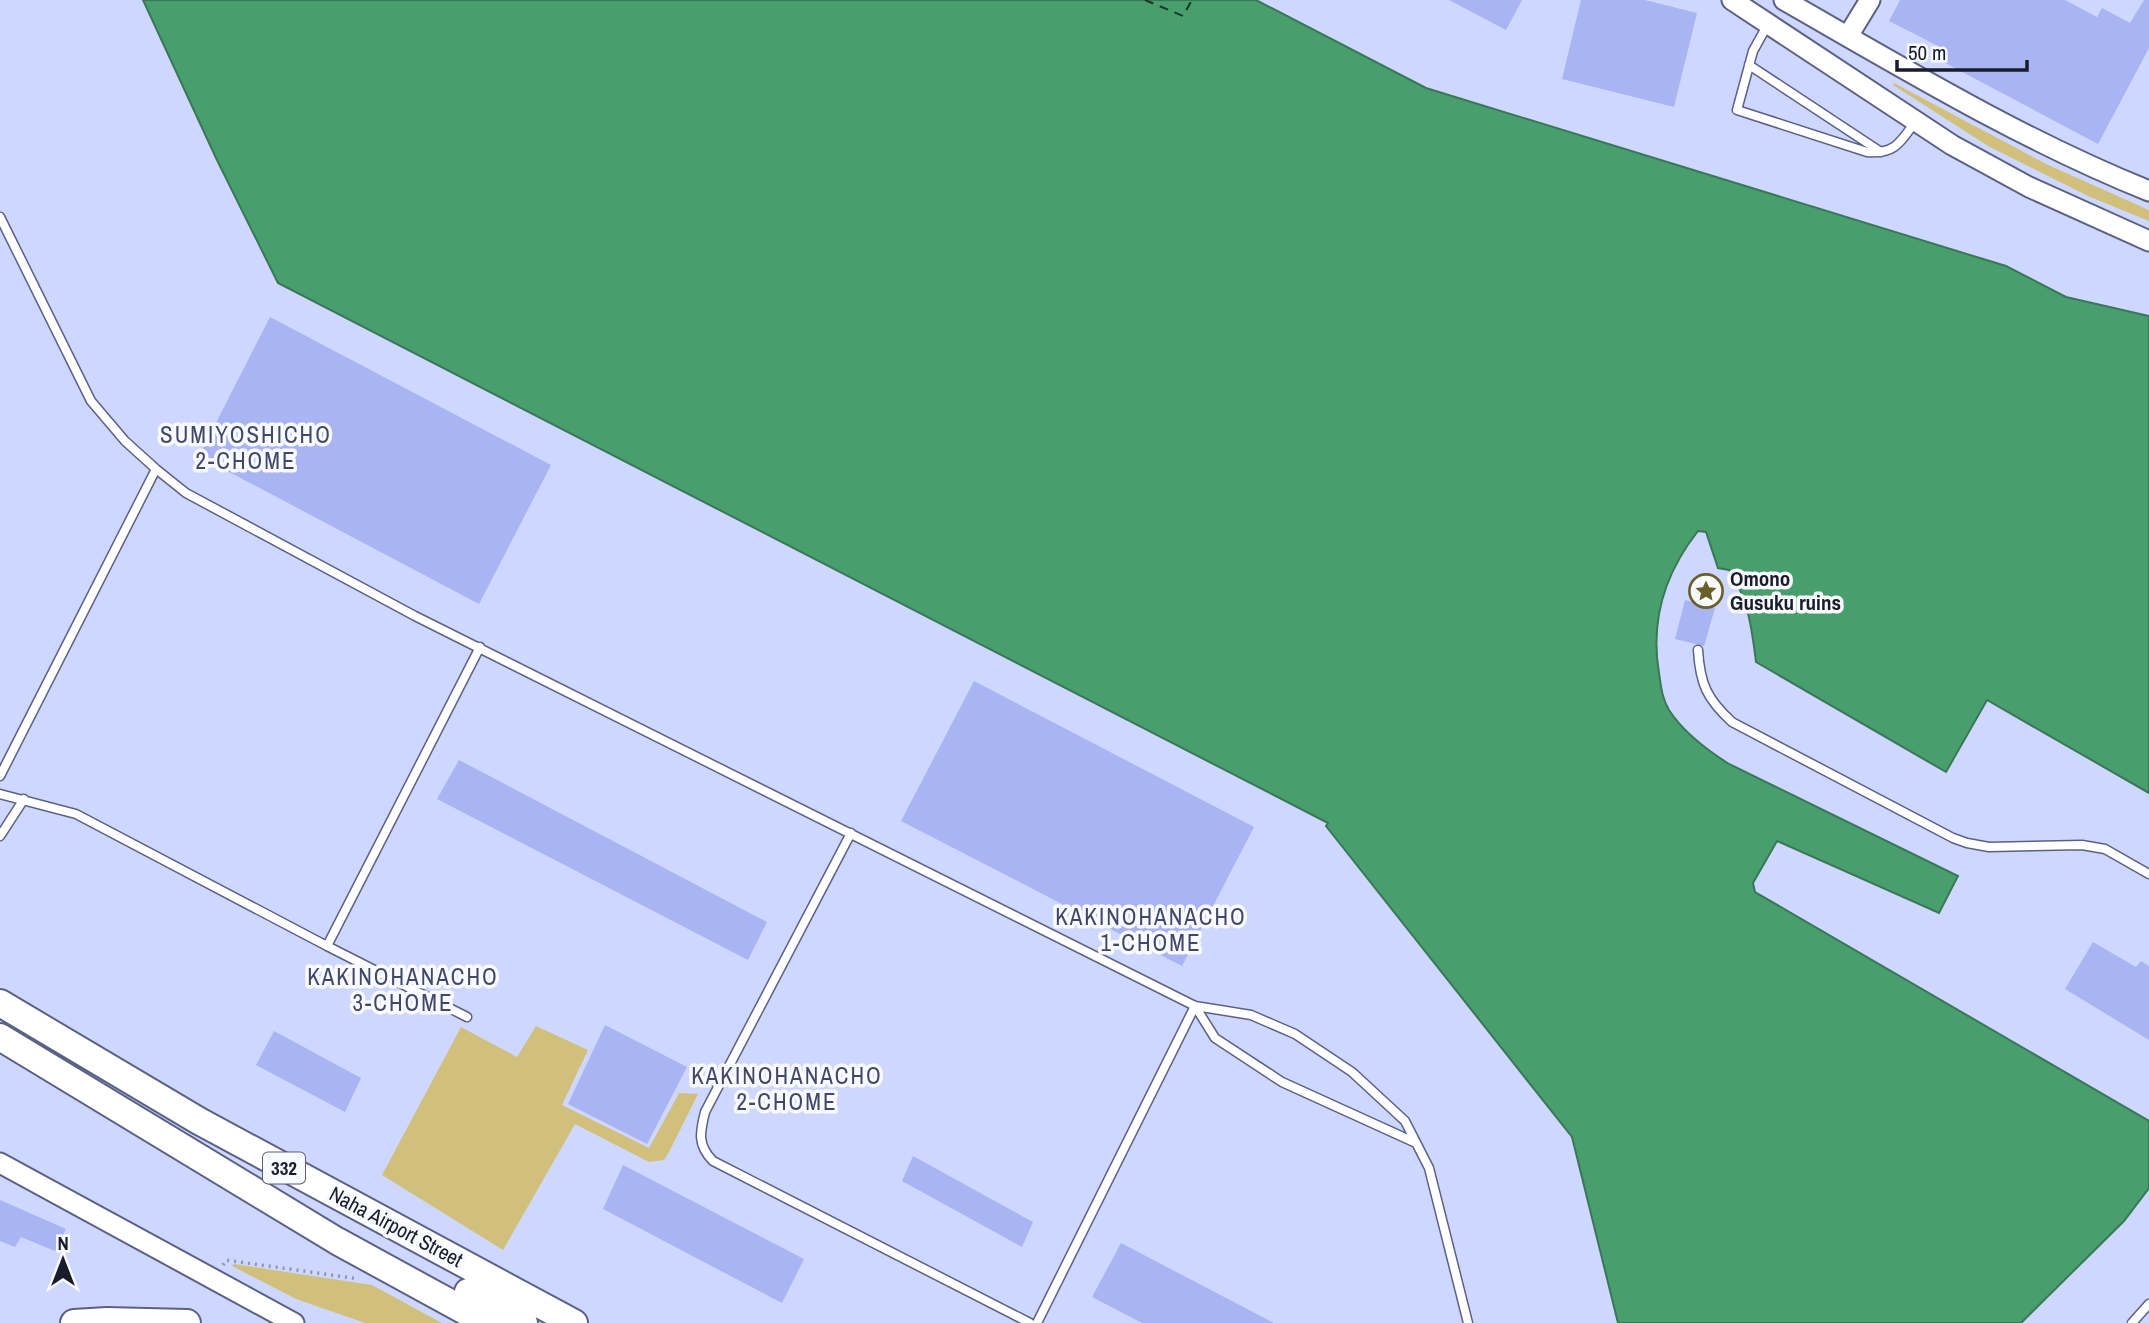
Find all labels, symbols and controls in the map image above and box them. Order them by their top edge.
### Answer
scale bar [1897,28,2026,72]
text: 50 m [1908,38,1946,67]
district label: SUMIYOSHICHO 2-CHOME [160,419,332,476]
place label: Omono Gusuku ruins [1730,564,1841,617]
place icon: Omono Gusuku ruins [1687,572,1725,610]
district label: KAKINOHANACHO 1-CHOME [1055,901,1247,958]
district label: KAKINOHANACHO 3-CHOME [307,961,499,1018]
district label: KAKINOHANACHO 2-CHOME [691,1060,883,1117]
road number: 332 [263,1152,305,1184]
street label: Naha Airport Street [324,1179,468,1274]
north arrow [28,1225,98,1295]
text: N [57,1230,69,1256]

